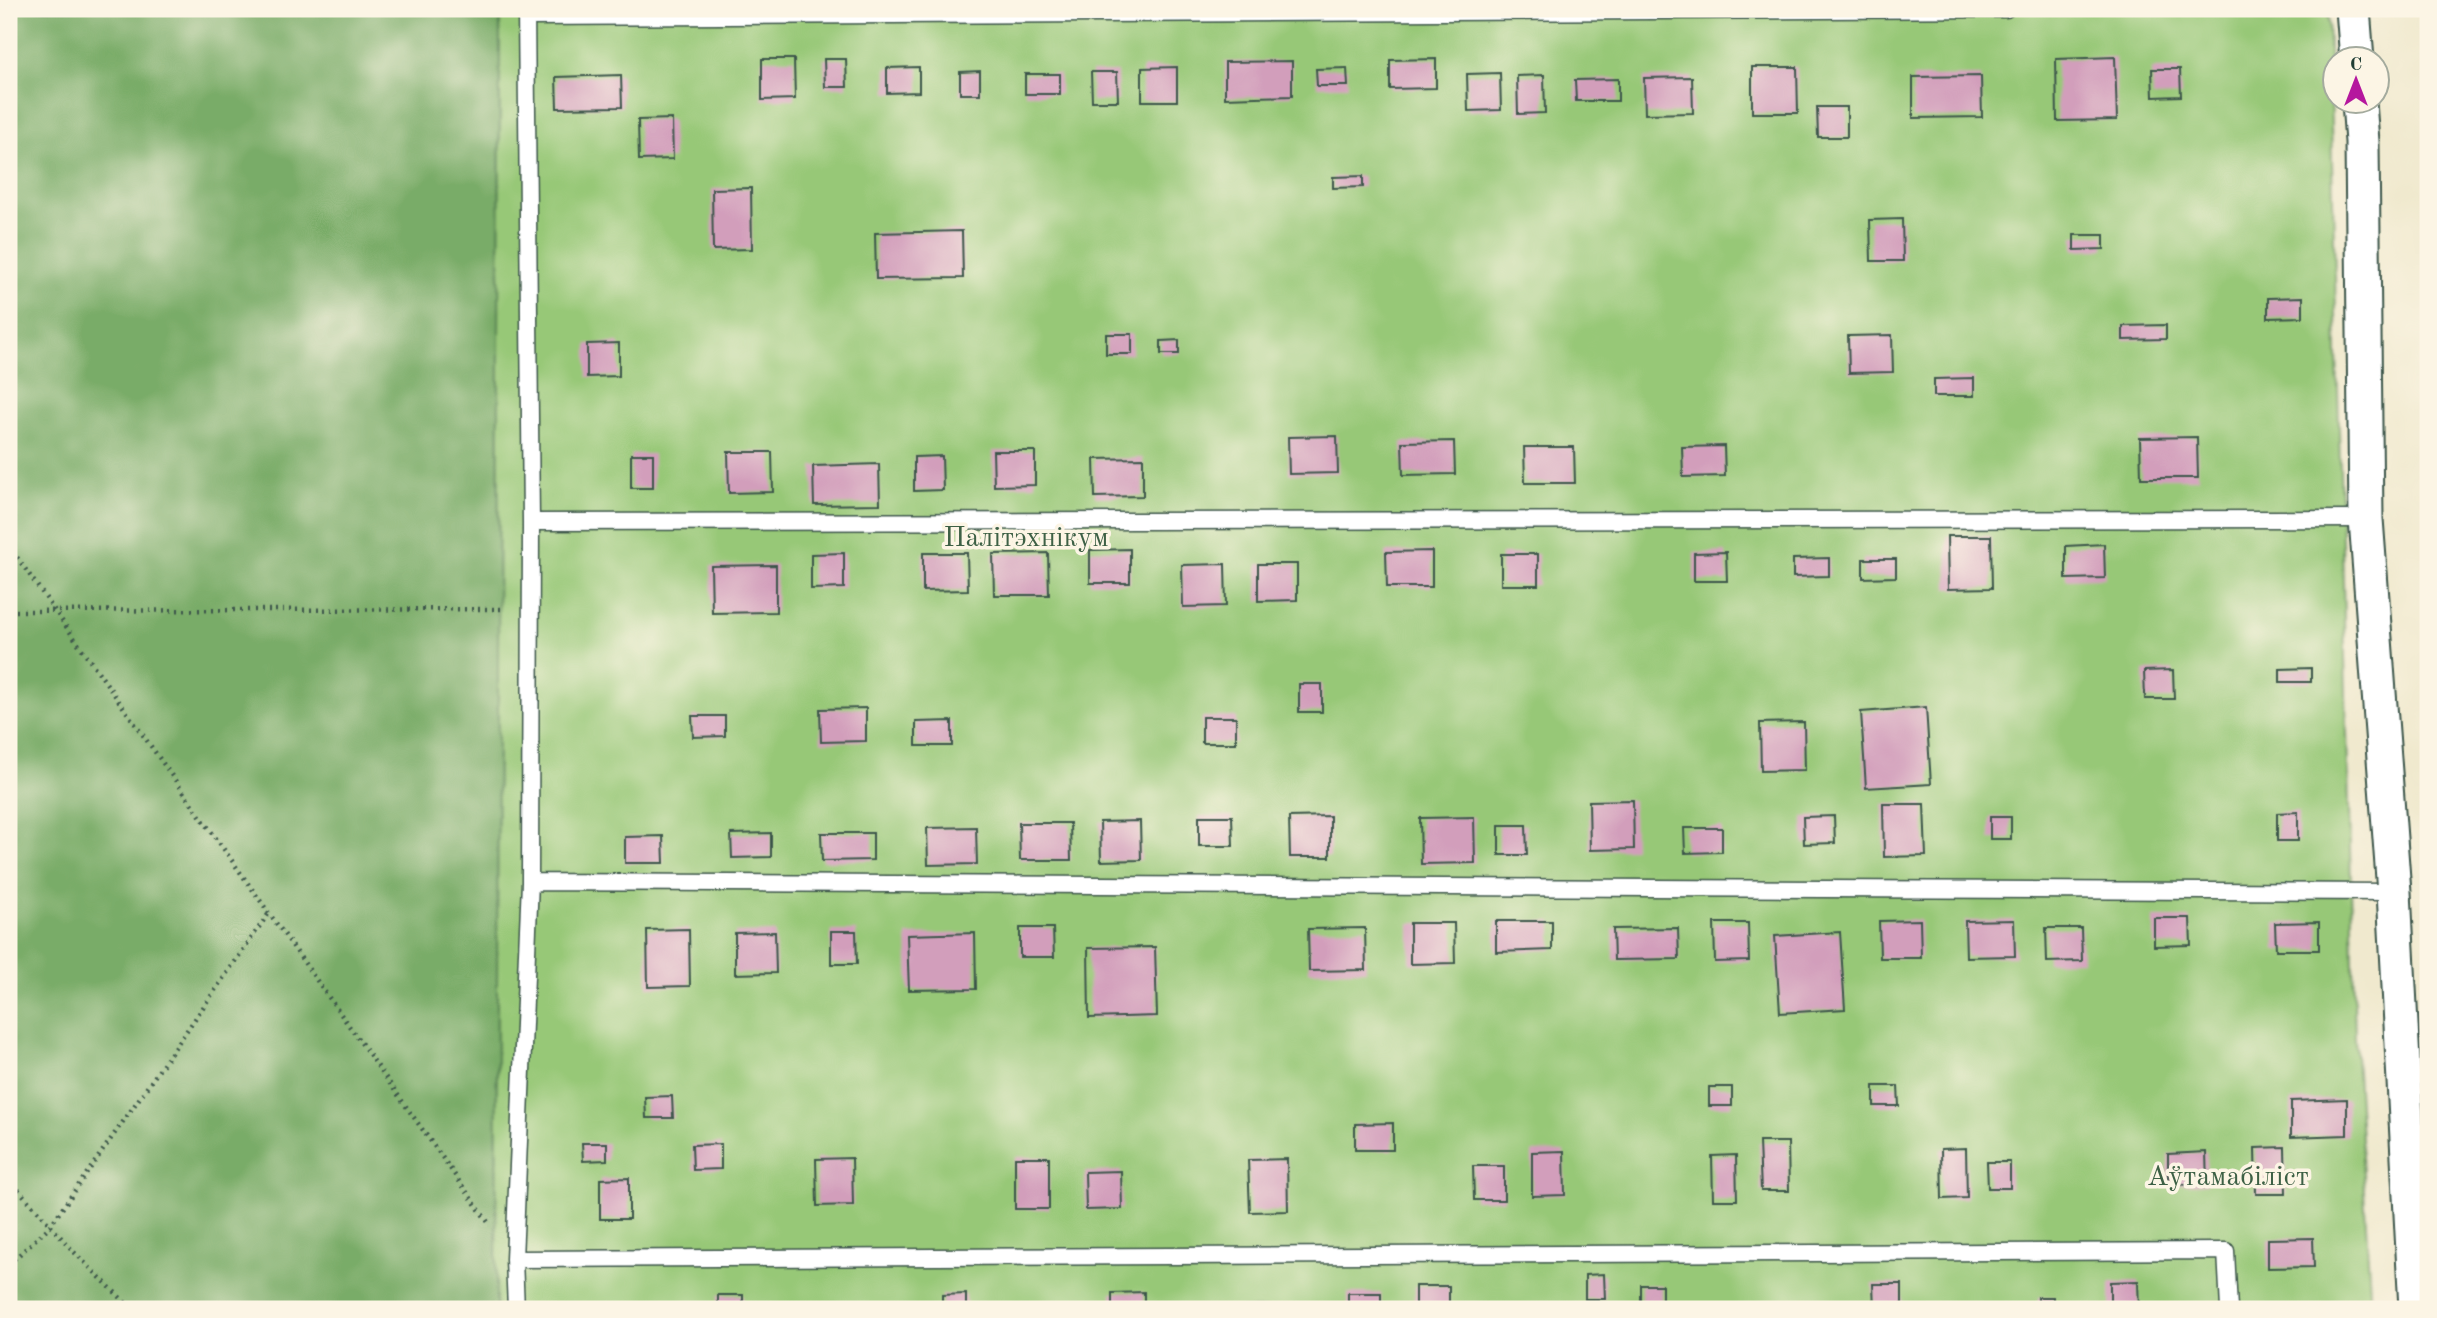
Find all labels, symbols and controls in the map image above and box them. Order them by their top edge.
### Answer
north arrow [2322,46,2392,116]
text: С [2350,56,2362,75]
park label: Палітэхнікум [943,525,1109,553]
park label: Аўтамабіліст [2147,1164,2309,1192]

